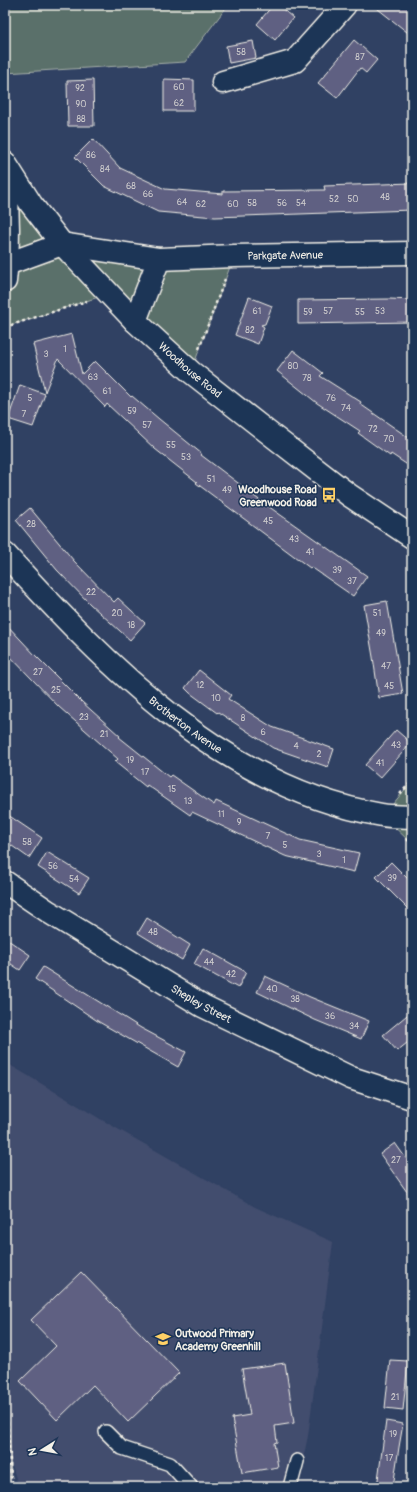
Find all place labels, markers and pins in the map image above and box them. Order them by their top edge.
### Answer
place label: Woodhouse Road Greenwood Road [238,483,317,509]
bus stop icon: Woodhouse Road Greenwood Road [320,486,338,504]
place label: Outwood Primary Academy Greenhill [175,1327,261,1353]
school or university icon: Outwood Primary Academy Greenhill [154,1330,172,1348]

